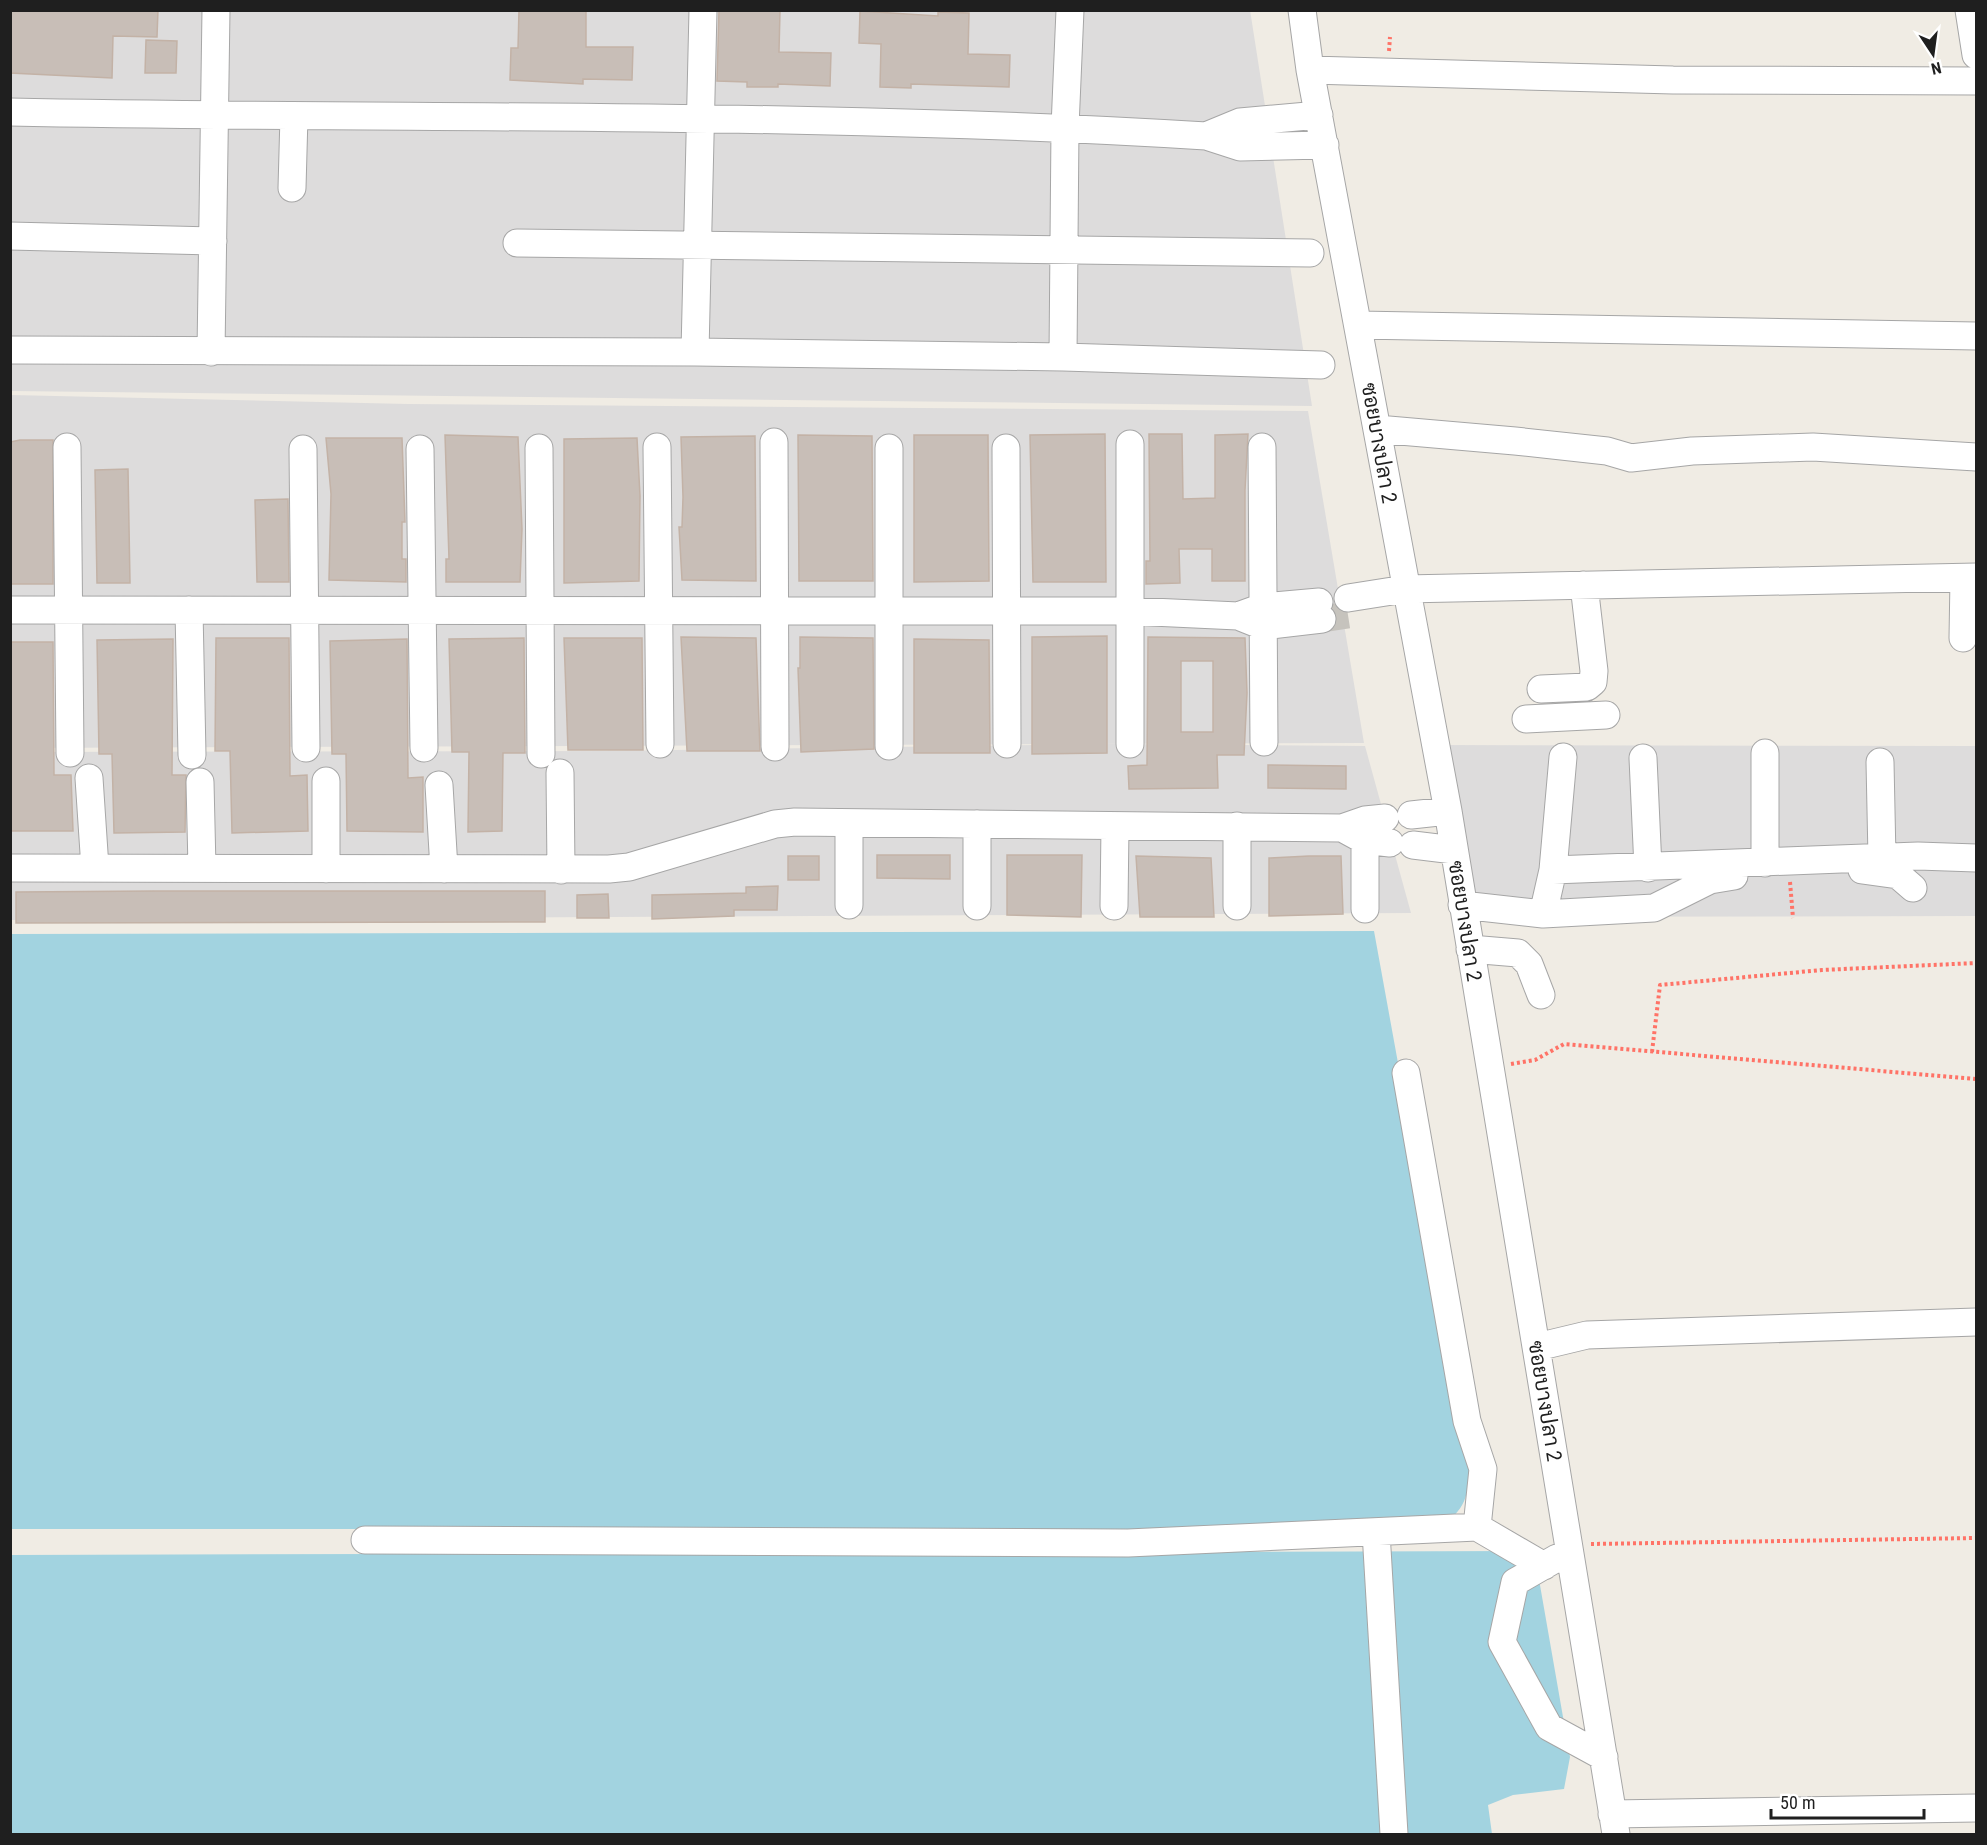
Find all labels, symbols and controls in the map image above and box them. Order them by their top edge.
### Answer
north arrow [1903,24,1963,84]
text: N [1929,58,1943,78]
street label: ซอยบางปลา 2 [1357,381,1401,505]
street label: ซอยบางปลา 2 [1444,859,1486,983]
street label: ซอยบางปลา 2 [1524,1339,1566,1463]
scale bar [1771,1782,1924,1820]
text: 50 m [1780,1792,1815,1813]

